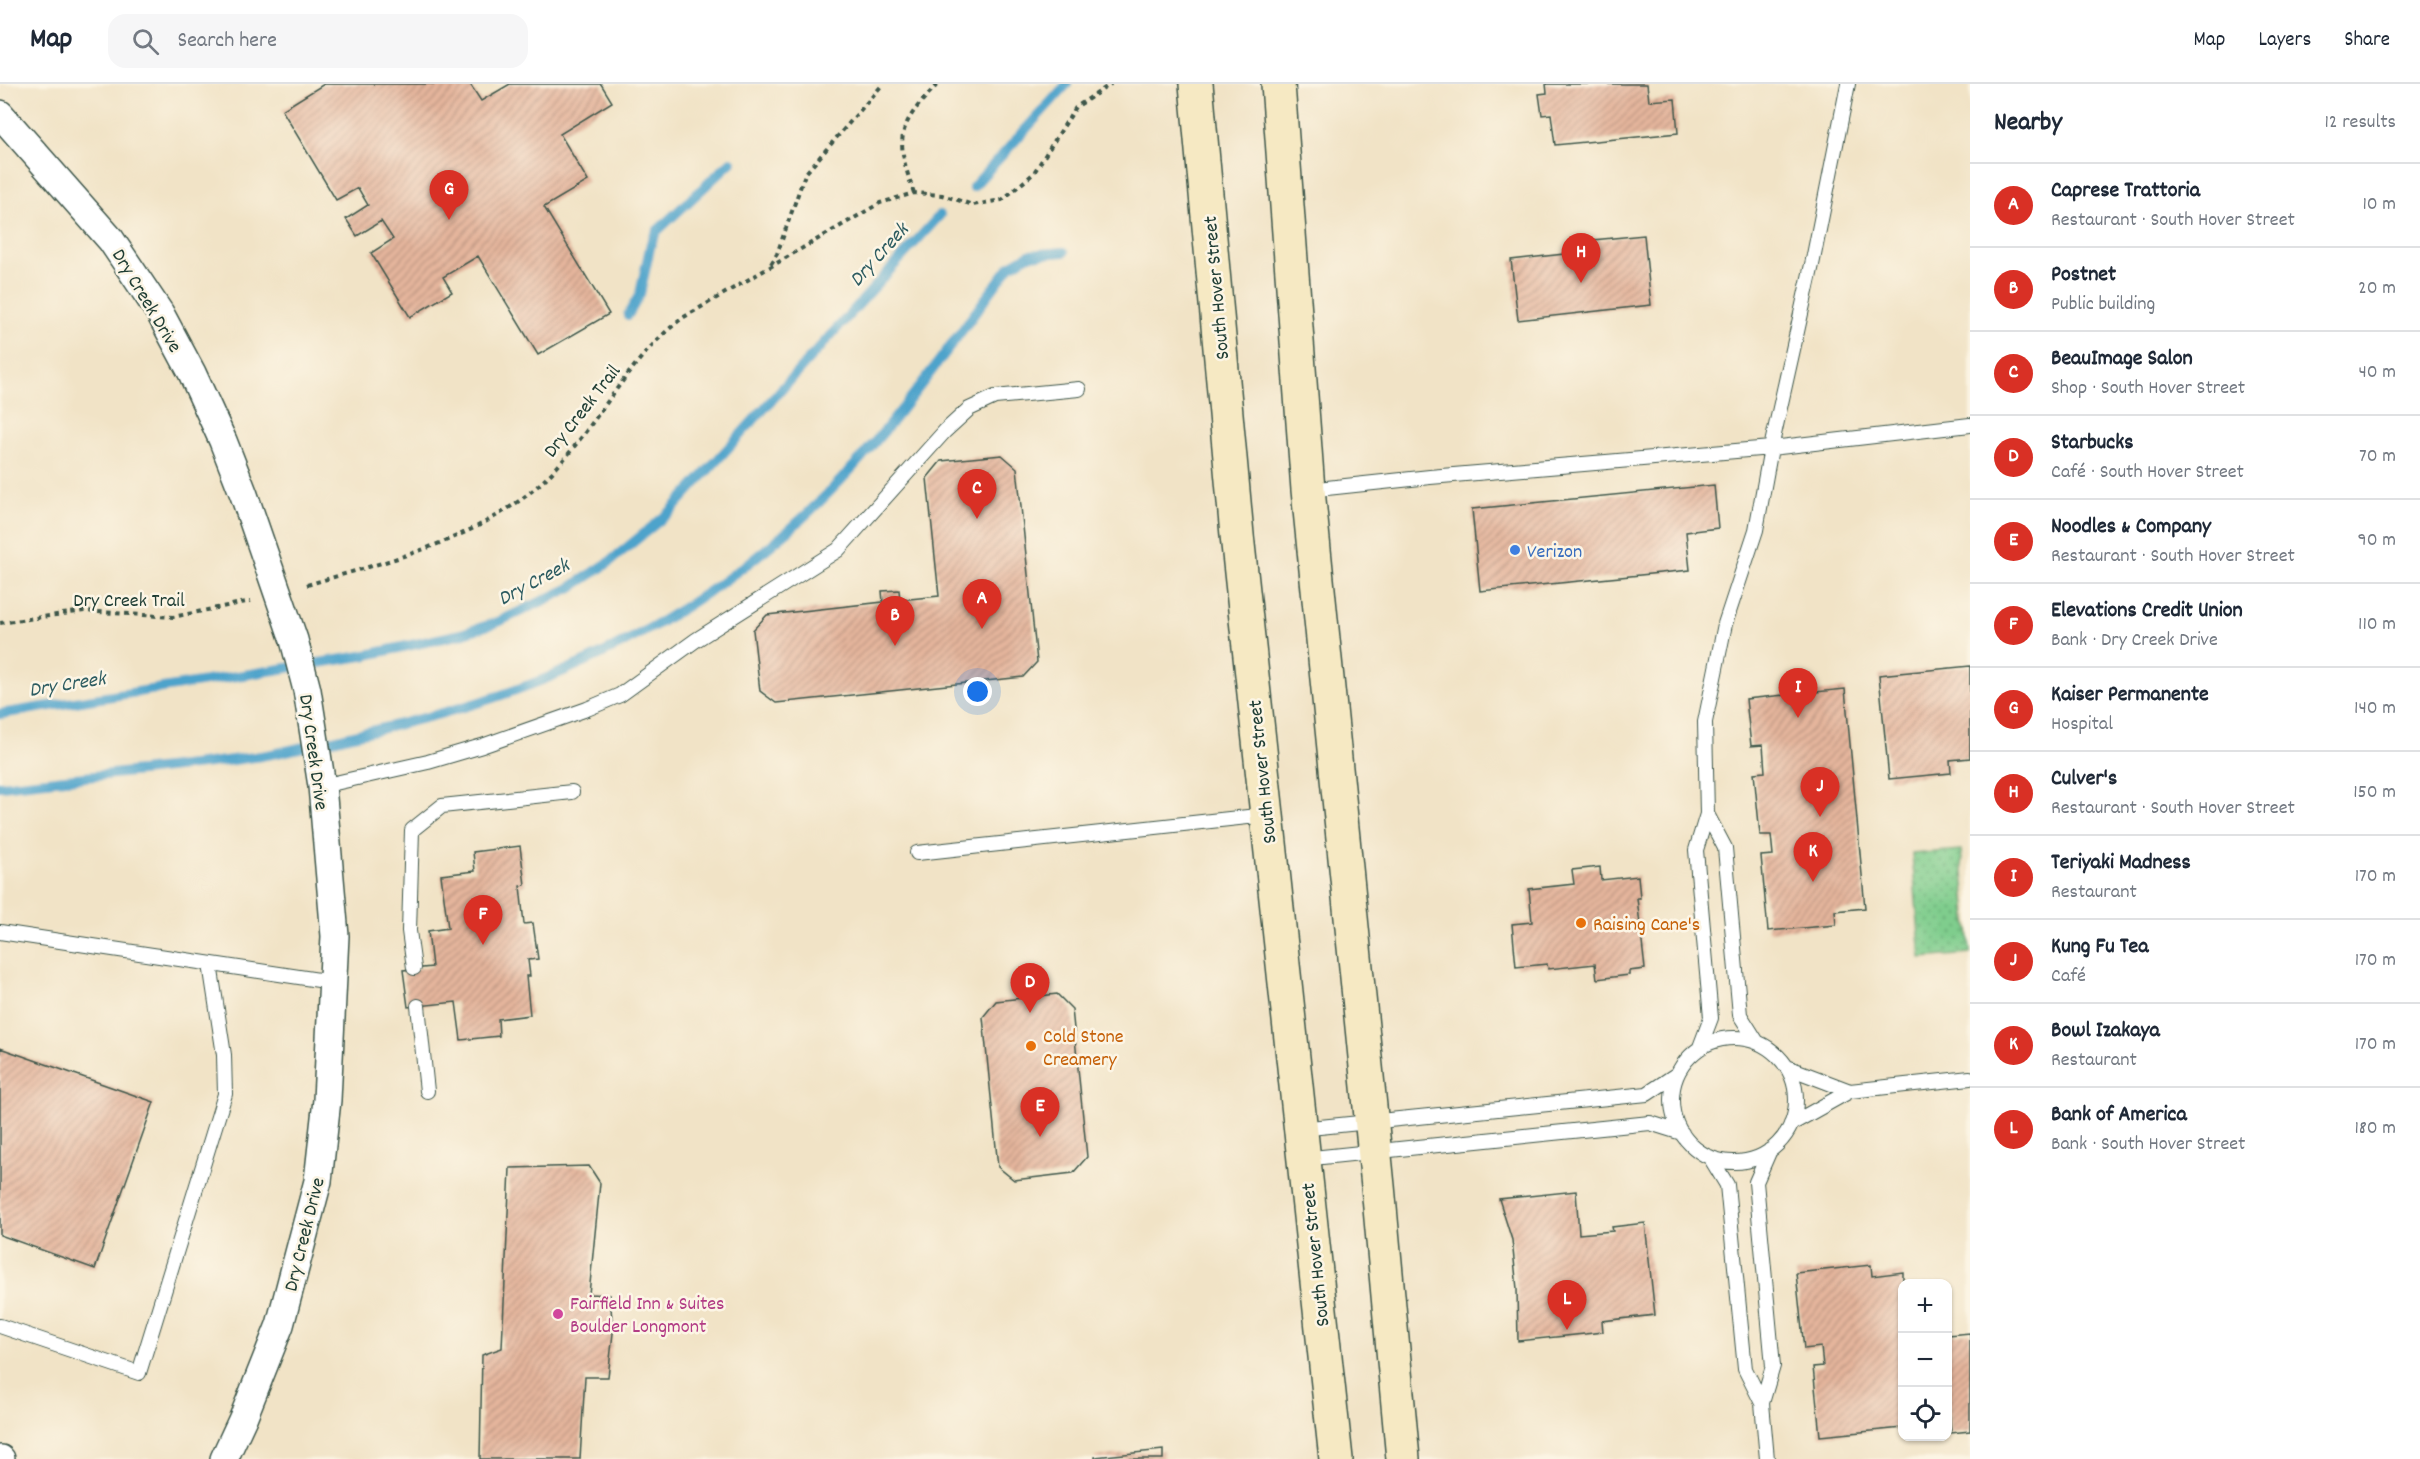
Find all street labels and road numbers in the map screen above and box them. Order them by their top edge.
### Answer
street label: South Hover Street [1198,215,1238,361]
street label: Dry Creek Drive [103,244,188,359]
street label: Dry Creek Trail [538,359,629,464]
street label: Dry Creek Trail [73,588,185,616]
street label: Dry Creek Drive [290,693,334,812]
street label: South Hover Street [1243,698,1285,845]
street label: Dry Creek Drive [278,1175,334,1295]
street label: South Hover Street [1296,1181,1338,1328]

